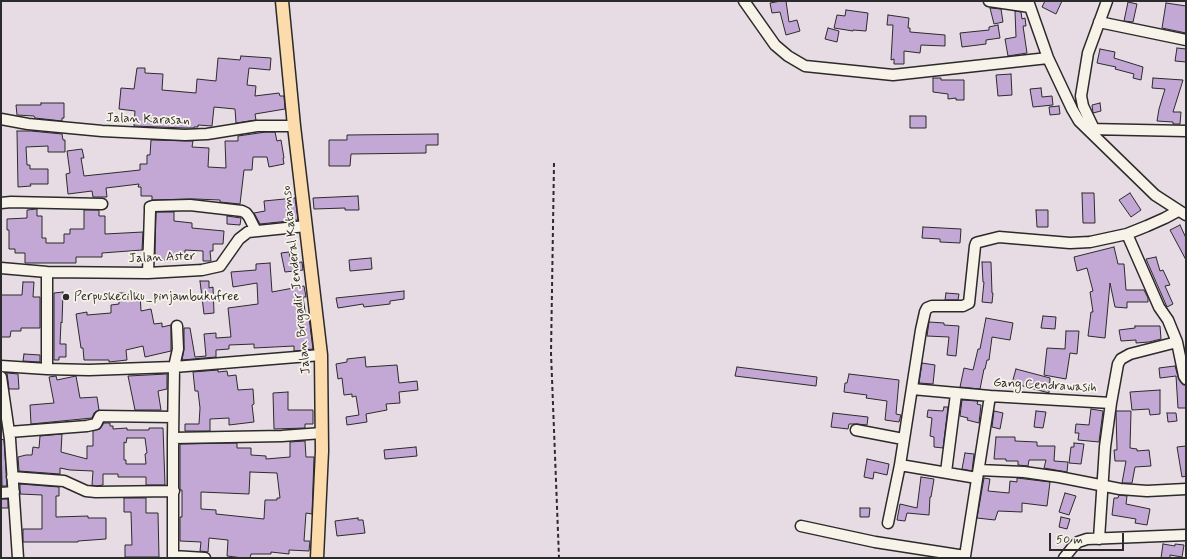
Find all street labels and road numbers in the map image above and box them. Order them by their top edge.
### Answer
street label: Jalan Karasan [106,111,190,129]
street label: Jalan Brigadir Jenderal Katamso [279,185,315,375]
street label: Jalan Aster [128,249,196,267]
street label: Gang Cendrawasih [993,375,1097,397]

